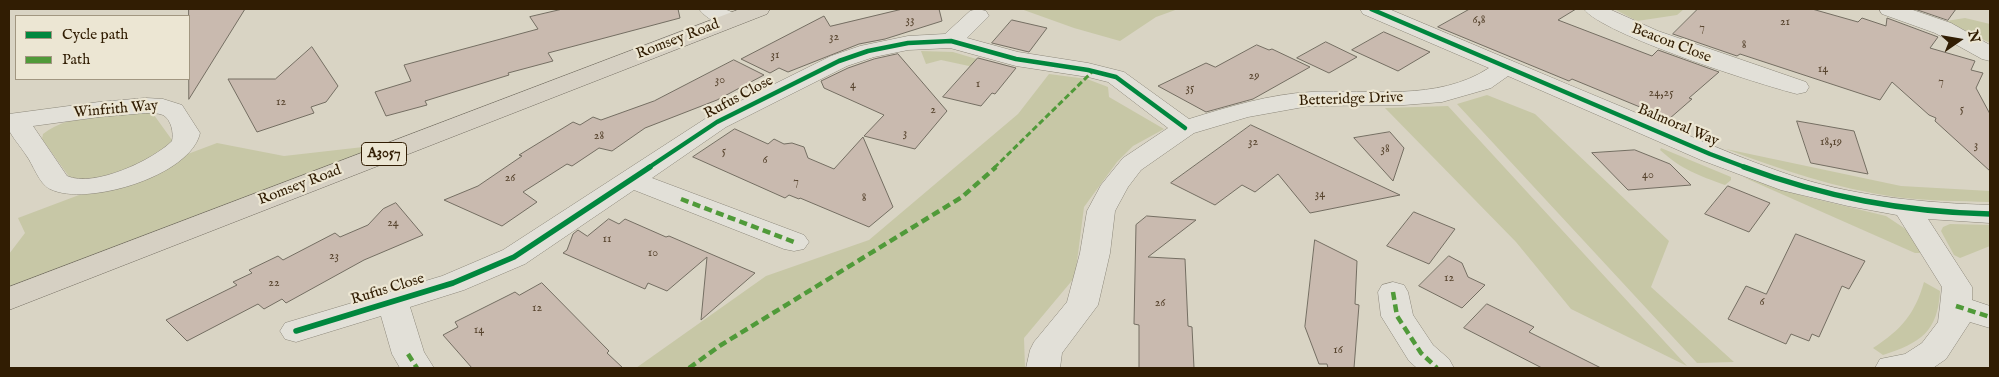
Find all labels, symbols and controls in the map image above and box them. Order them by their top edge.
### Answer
house number: 33 [906,14,914,28]
house number: 6,8 [1473,14,1485,28]
legend [15,15,190,80]
north arrow [1934,15,1984,65]
street label: Romsey Road [634,16,722,64]
house number: 21 [1780,16,1790,30]
street label: Beacon Close [1629,21,1713,67]
house number: 7 [1699,22,1705,36]
text: Cycle path [62,25,128,44]
text: N [1963,29,1984,45]
house number: 32 [829,31,839,45]
house number: 8 [1742,39,1746,53]
house number: 31 [771,49,779,63]
text: Path [62,50,90,69]
house number: 14 [1818,63,1828,77]
house number: 29 [1249,70,1259,84]
street label: Rufus Close [701,72,777,124]
house number: 30 [715,74,725,88]
house number: 7 [1938,76,1944,90]
house number: 1 [976,78,980,92]
house number: 4 [850,79,856,93]
house number: 35 [1186,82,1194,96]
house number: 24,25 [1649,87,1673,101]
street label: Betteridge Drive [1298,89,1404,111]
house number: 12 [276,96,286,110]
street label: Winfrith Way [73,97,159,123]
street label: Balmoral Way [1635,101,1721,151]
house number: 5 [1960,103,1964,117]
house number: 2 [930,104,936,118]
house number: 3 [903,127,907,141]
house number: 28 [594,130,604,144]
house number: 32 [1248,136,1258,150]
house number: 18,19 [1820,136,1842,150]
house number: 3 [1974,139,1978,153]
road number: A3057 [362,142,406,166]
house number: 38 [1380,143,1390,157]
house number: 5 [722,145,726,159]
house number: 6 [762,154,768,168]
street label: Romsey Road [256,162,344,210]
house number: 40 [1642,169,1654,183]
house number: 26 [505,172,515,186]
house number: 7 [793,176,799,190]
house number: 34 [1315,188,1325,202]
house number: 8 [862,192,866,206]
house number: 24 [387,217,399,231]
house number: 11 [603,233,611,247]
house number: 10 [648,247,658,261]
house number: 23 [329,250,339,264]
street label: Rufus Close [349,270,427,310]
house number: 12 [1444,272,1454,286]
house number: 22 [268,277,280,291]
house number: 6 [1759,296,1765,310]
house number: 26 [1155,297,1165,311]
house number: 12 [532,302,542,316]
house number: 14 [474,324,484,338]
house number: 16 [1333,344,1343,358]

